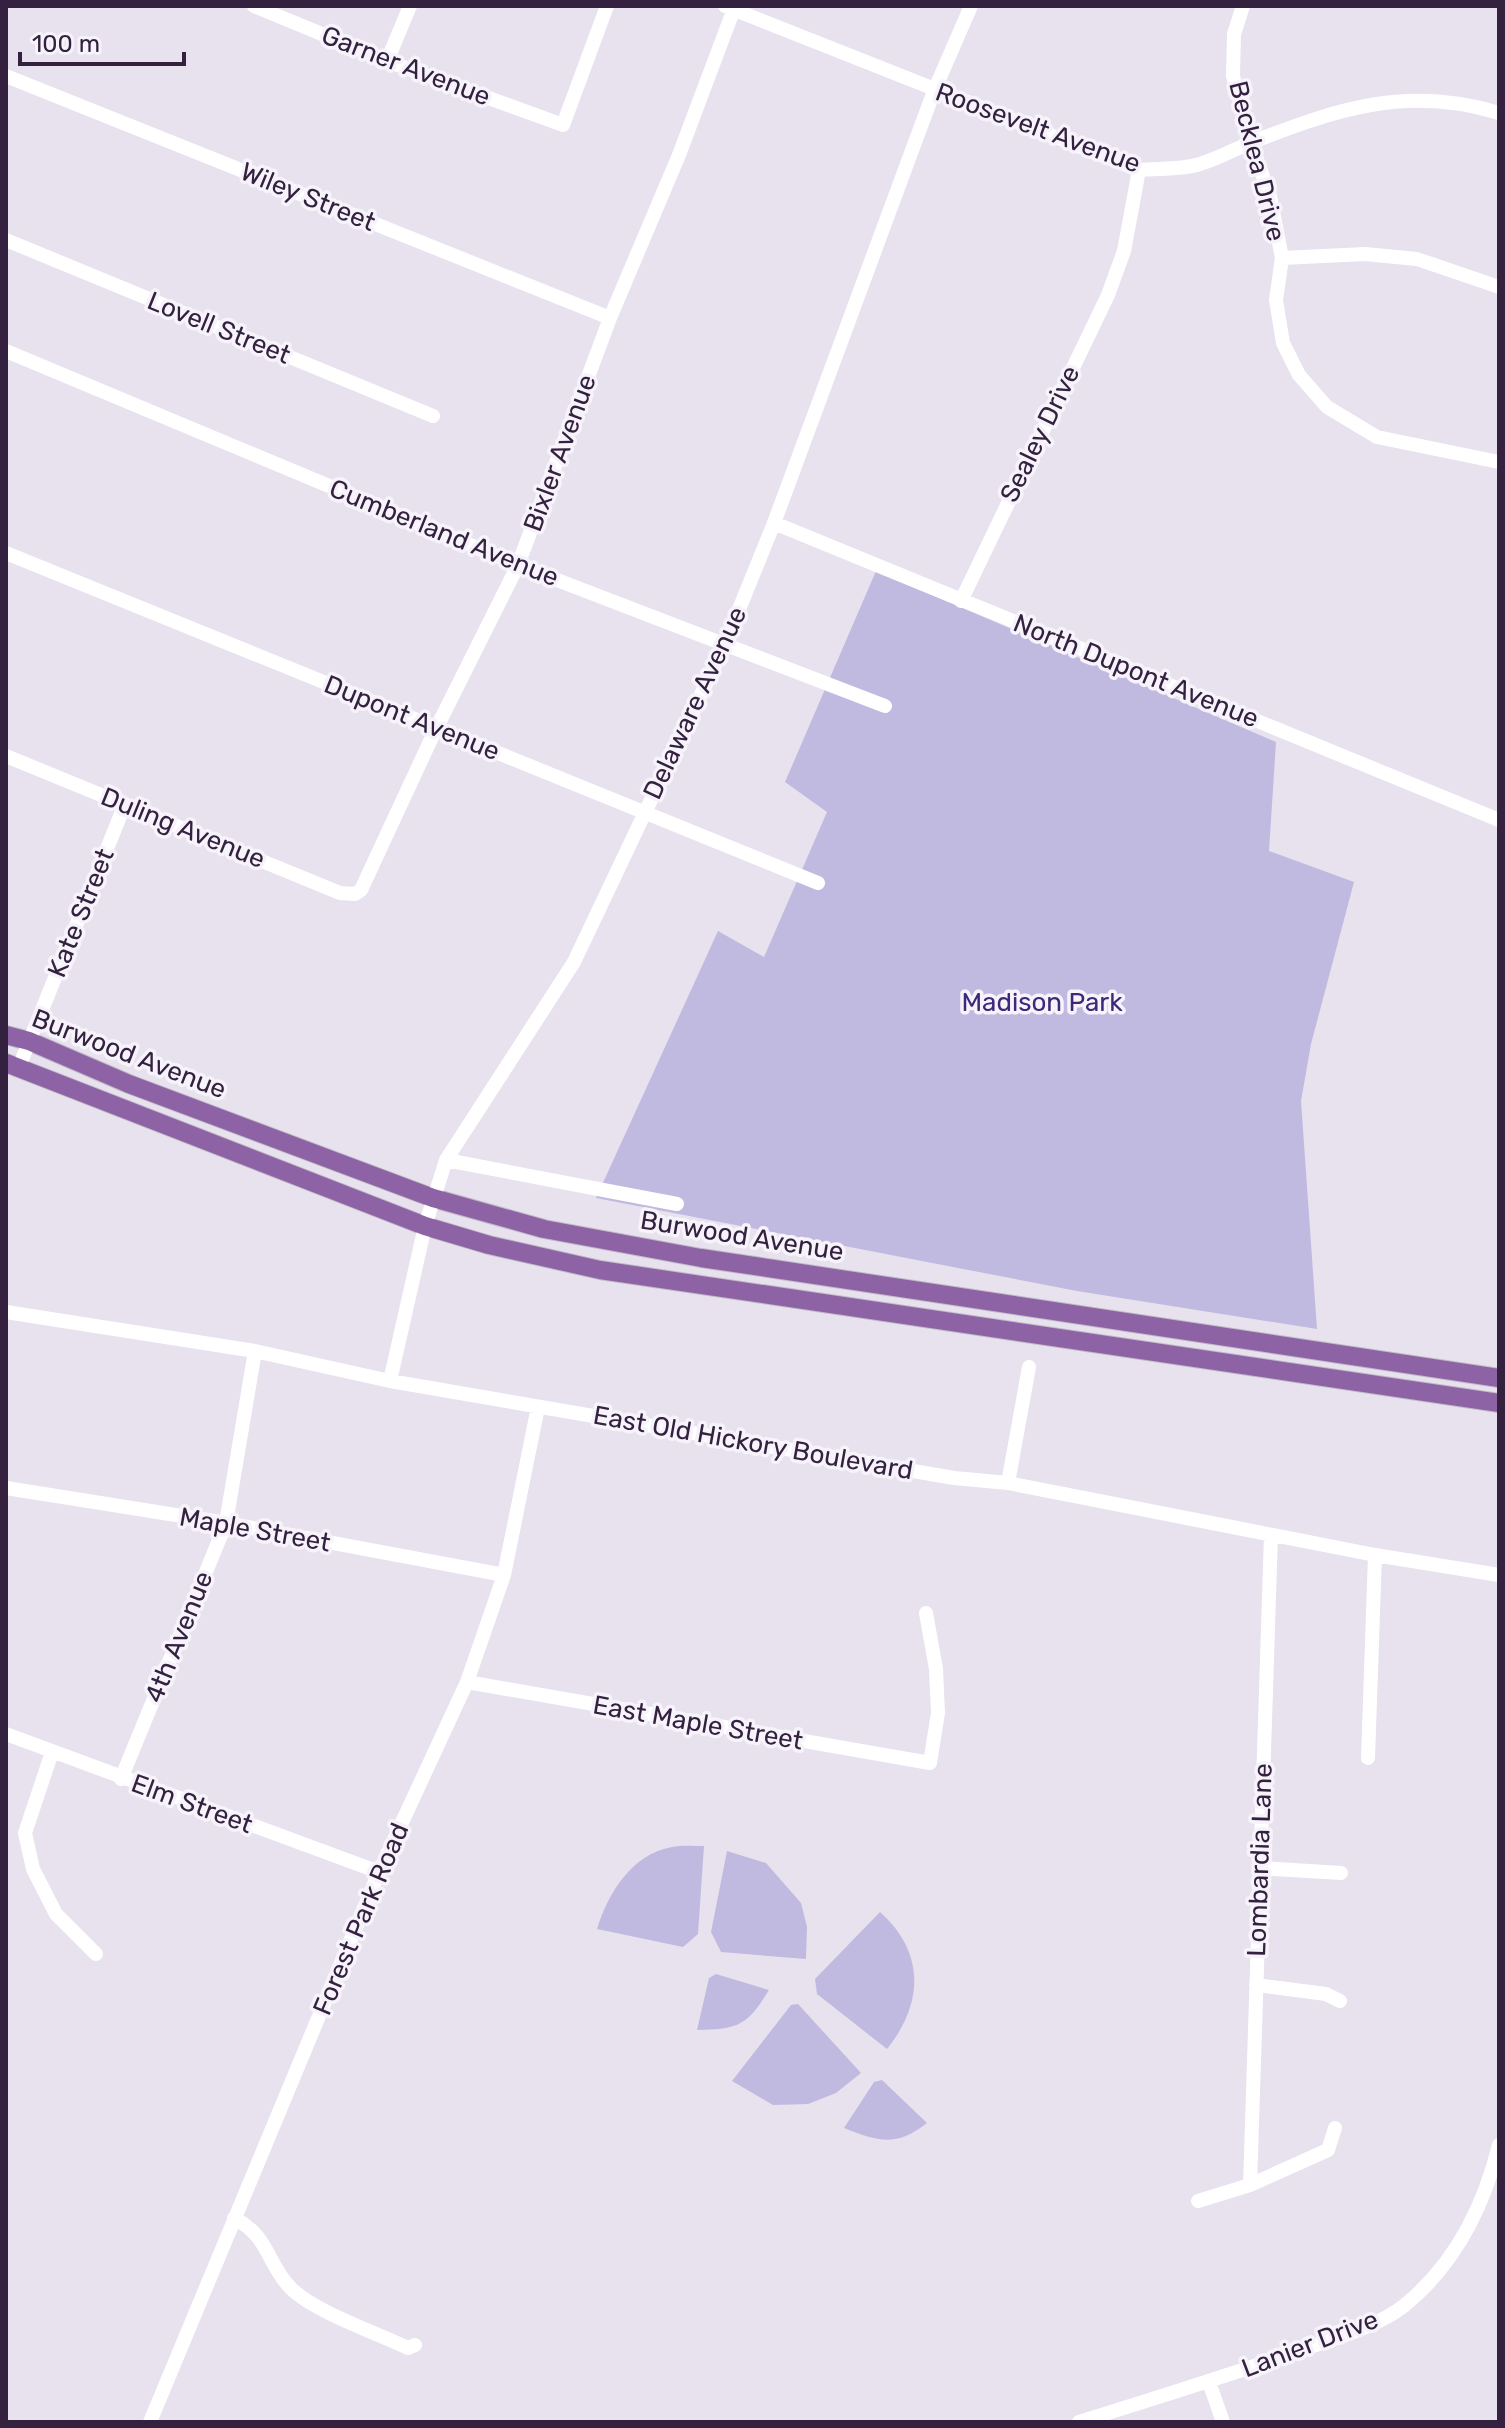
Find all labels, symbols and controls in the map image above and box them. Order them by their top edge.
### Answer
scale bar [20,16,184,66]
street label: Garner Avenue [317,20,495,112]
text: 100 m [32,30,100,58]
street label: Roosevelt Avenue [931,77,1145,179]
street label: Becklea Drive [1222,78,1292,244]
street label: Wiley Street [236,156,380,238]
street label: Lovell Street [143,285,295,371]
street label: Sealey Drive [994,361,1086,507]
street label: Bixler Avenue [517,370,603,536]
street label: Cumberland Avenue [325,473,563,593]
street label: Delaware Avenue [637,602,753,804]
street label: North Dupont Avenue [1009,608,1263,734]
street label: Dupont Avenue [320,669,504,767]
street label: Duling Avenue [96,781,270,875]
street label: Kate Street [41,844,121,982]
park label: Madison Park [961,987,1123,1018]
street label: Burwood Avenue [28,1003,230,1105]
street label: Burwood Avenue [638,1205,846,1267]
street label: East Old Hickory Boulevard [591,1400,915,1486]
street label: Maple Street [177,1501,333,1559]
street label: 4th Avenue [139,1567,219,1707]
street label: East Maple Street [591,1689,805,1757]
street label: Lombardia Lane [1241,1763,1279,1957]
street label: Elm Street [127,1768,257,1840]
street label: Forest Park Road [307,1818,415,2020]
street label: Lanier Drive [1237,2304,1383,2384]

